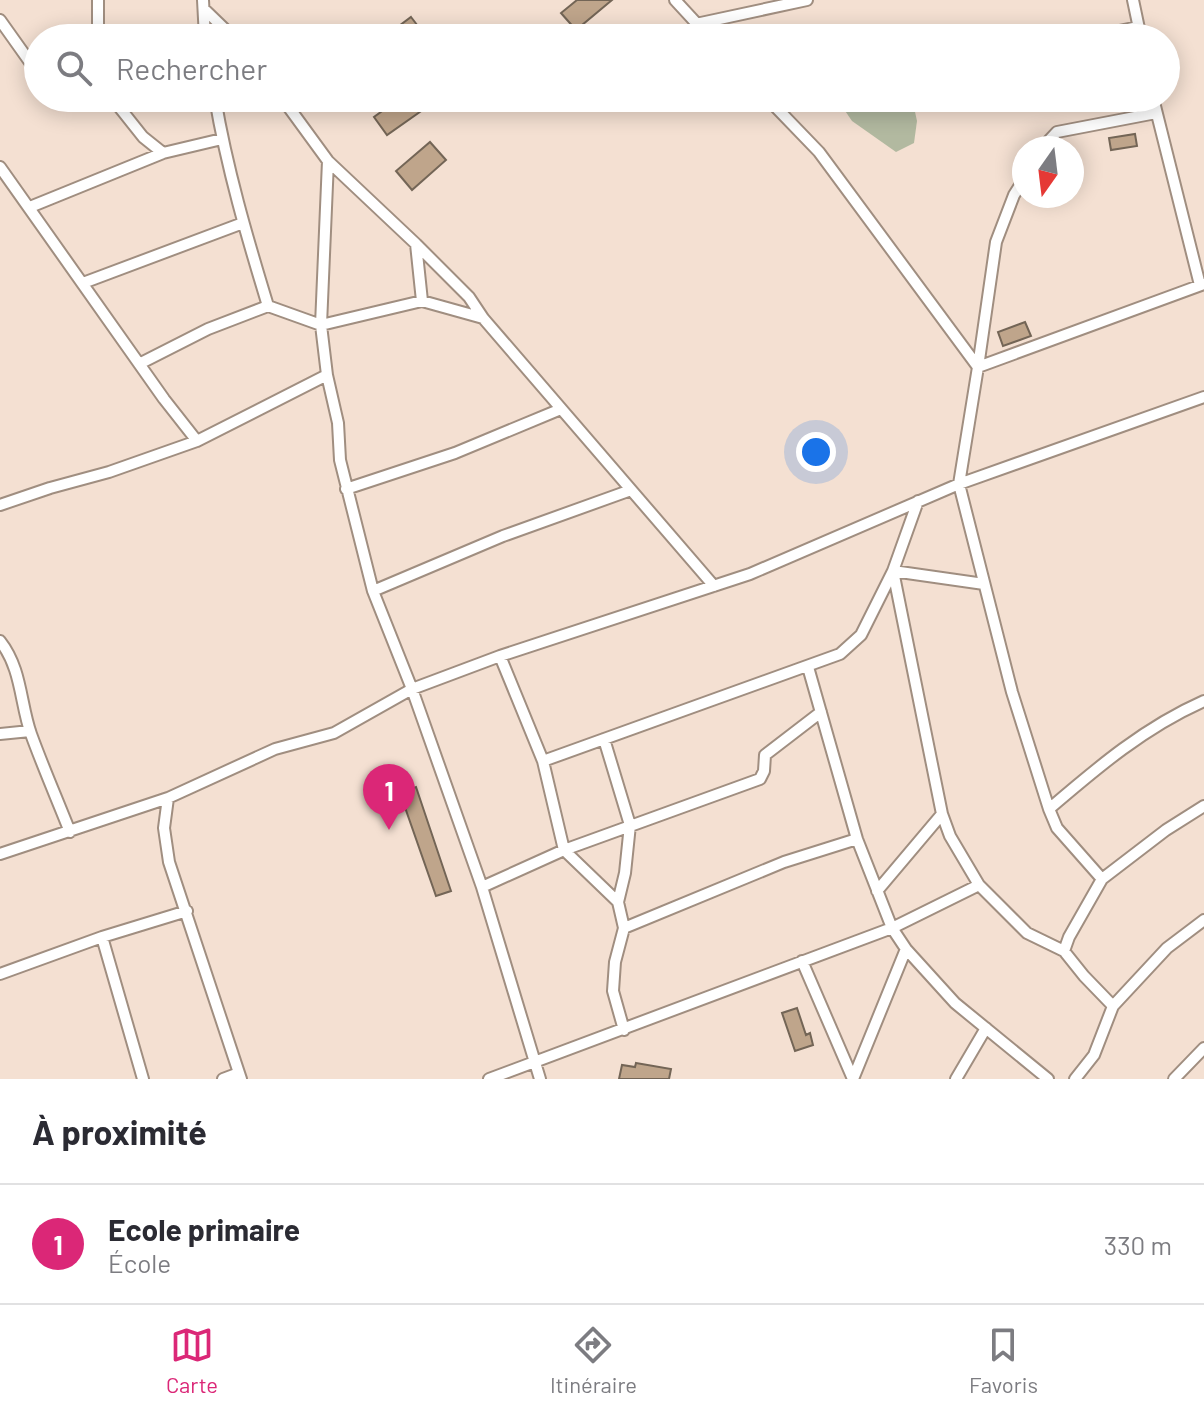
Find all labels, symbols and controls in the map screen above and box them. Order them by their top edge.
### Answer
search box [24,24,1180,112]
icon: search [52,46,96,90]
text: Rechercher [116,50,267,86]
north arrow [1012,136,1084,208]
your location [796,432,836,472]
pin: 1 [363,764,415,830]
text: À proximité [32,1111,207,1152]
text: Ecole primaire [108,1211,300,1247]
text: 1 [53,1229,63,1260]
text: 330 m [1104,1229,1172,1260]
text: École [108,1247,171,1278]
tab: Carte [166,1323,218,1397]
tab: Itinéraire [550,1323,637,1397]
tab: Favoris [969,1323,1038,1397]

